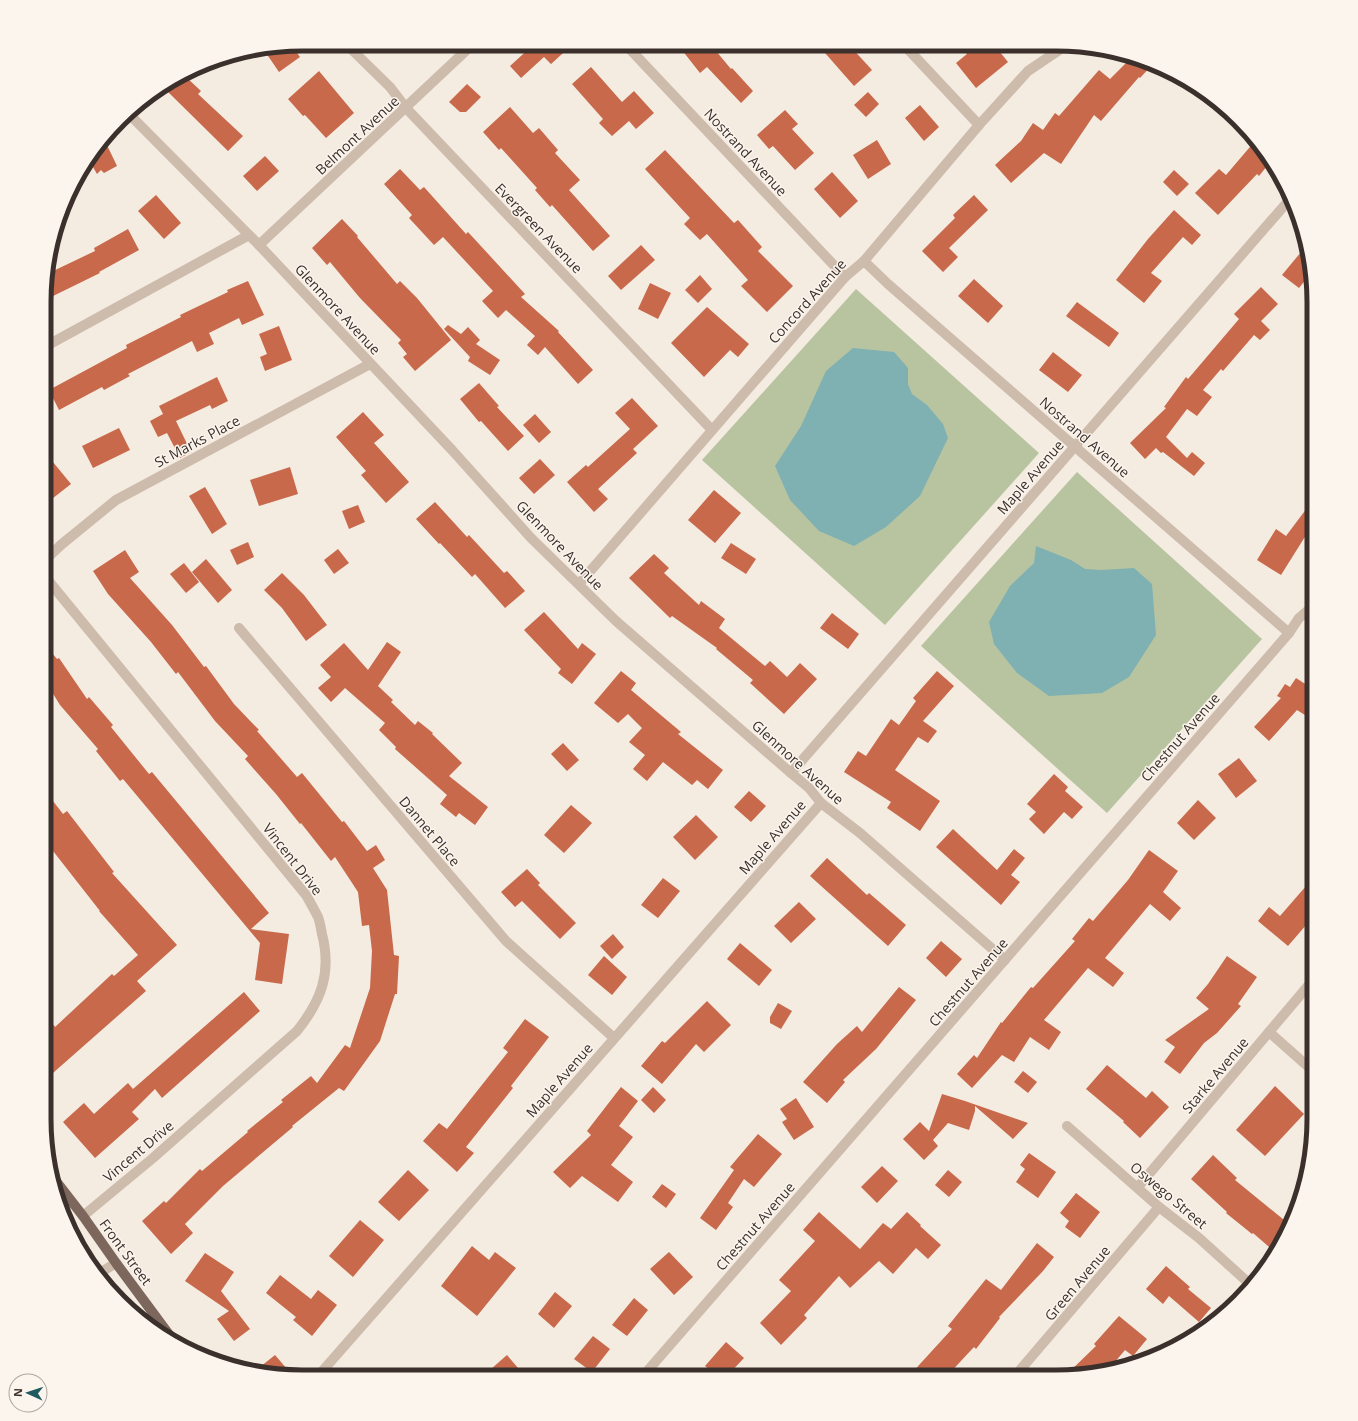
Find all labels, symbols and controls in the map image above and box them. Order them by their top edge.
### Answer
street label: Belmont Avenue [311,91,403,179]
street label: Nostrand Avenue [700,104,792,200]
street label: Evergreen Avenue [491,179,587,277]
street label: Concord Avenue [764,255,850,347]
street label: Glenmore Avenue [291,260,385,359]
street label: Nostrand Avenue [1036,393,1134,482]
street label: St Marks Place [151,410,243,472]
street label: Maple Avenue [992,436,1068,518]
street label: Glenmore Avenue [512,496,608,594]
street label: Chestnut Avenue [1136,689,1224,785]
street label: Glenmore Avenue [748,716,848,808]
street label: Dannet Place [395,792,465,870]
street label: Maple Avenue [734,796,810,878]
street label: Vincent Drive [259,819,327,899]
street label: Chestnut Avenue [924,934,1012,1030]
street label: Starke Avenue [1178,1033,1252,1117]
street label: Maple Avenue [521,1039,597,1121]
street label: Vincent Drive [99,1116,177,1186]
street label: Oswego Street [1126,1157,1212,1233]
street label: Chestnut Avenue [711,1178,799,1274]
street label: Front Street [95,1215,157,1289]
street label: Green Avenue [1040,1241,1114,1325]
north arrow [8,1373,48,1413]
text: N [10,1388,25,1397]

